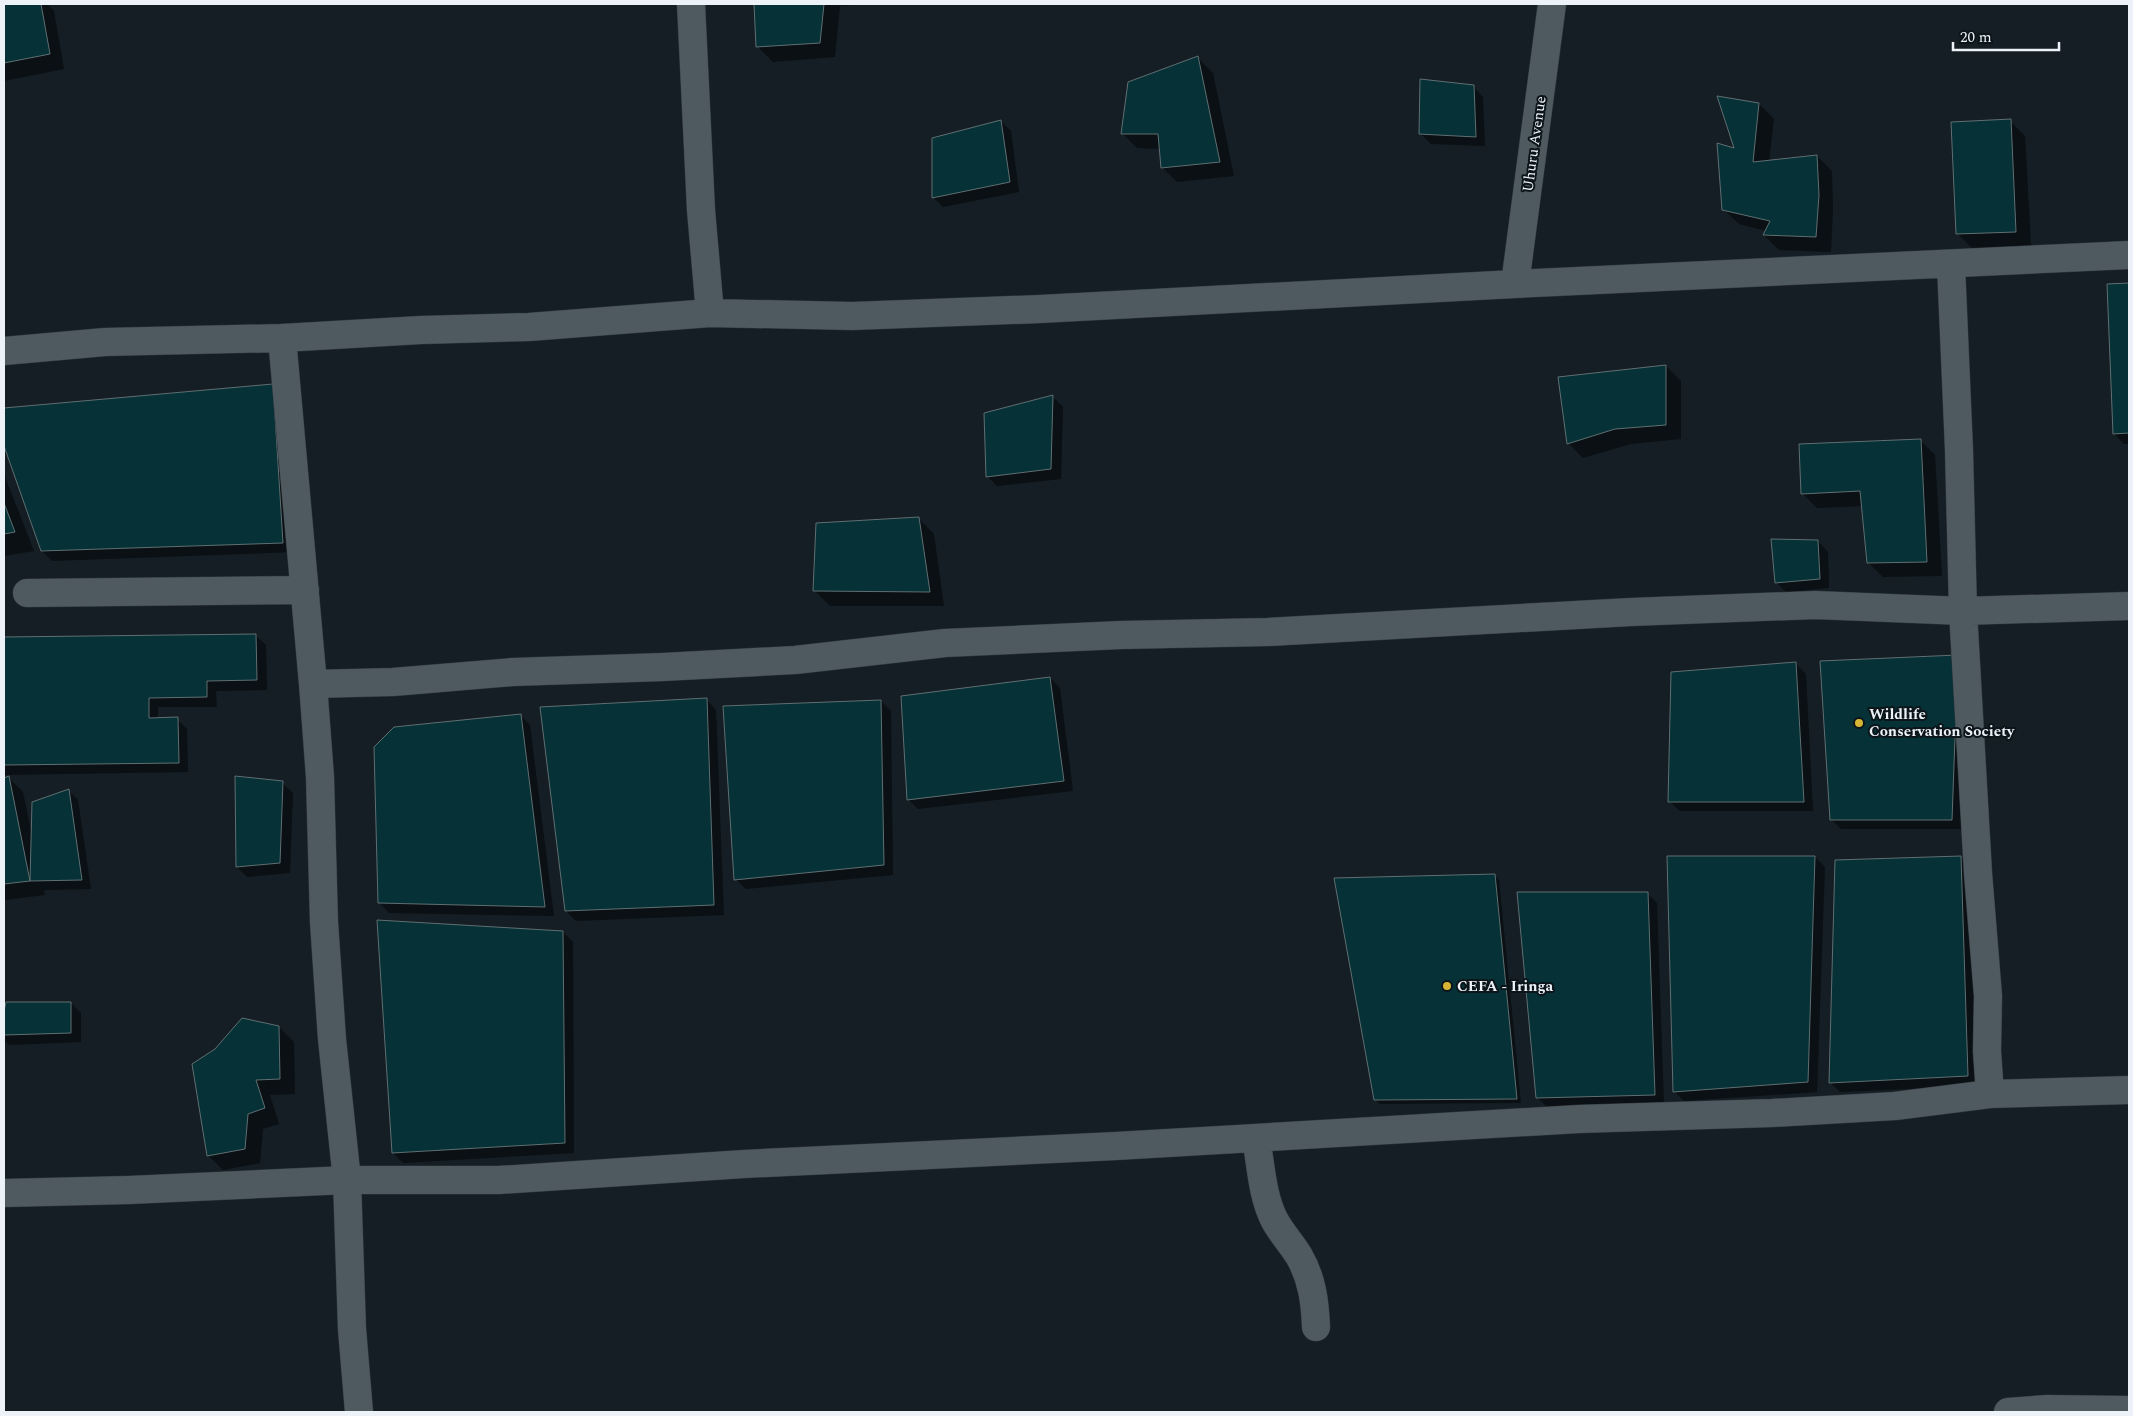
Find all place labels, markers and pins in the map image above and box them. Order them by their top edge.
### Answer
place label: Wildlife Conservation Society [1869,703,2015,743]
marker: Wildlife Conservation Society [1853,717,1865,729]
place label: CEFA - Iringa [1457,975,1554,998]
marker: CEFA - Iringa [1441,980,1453,992]

